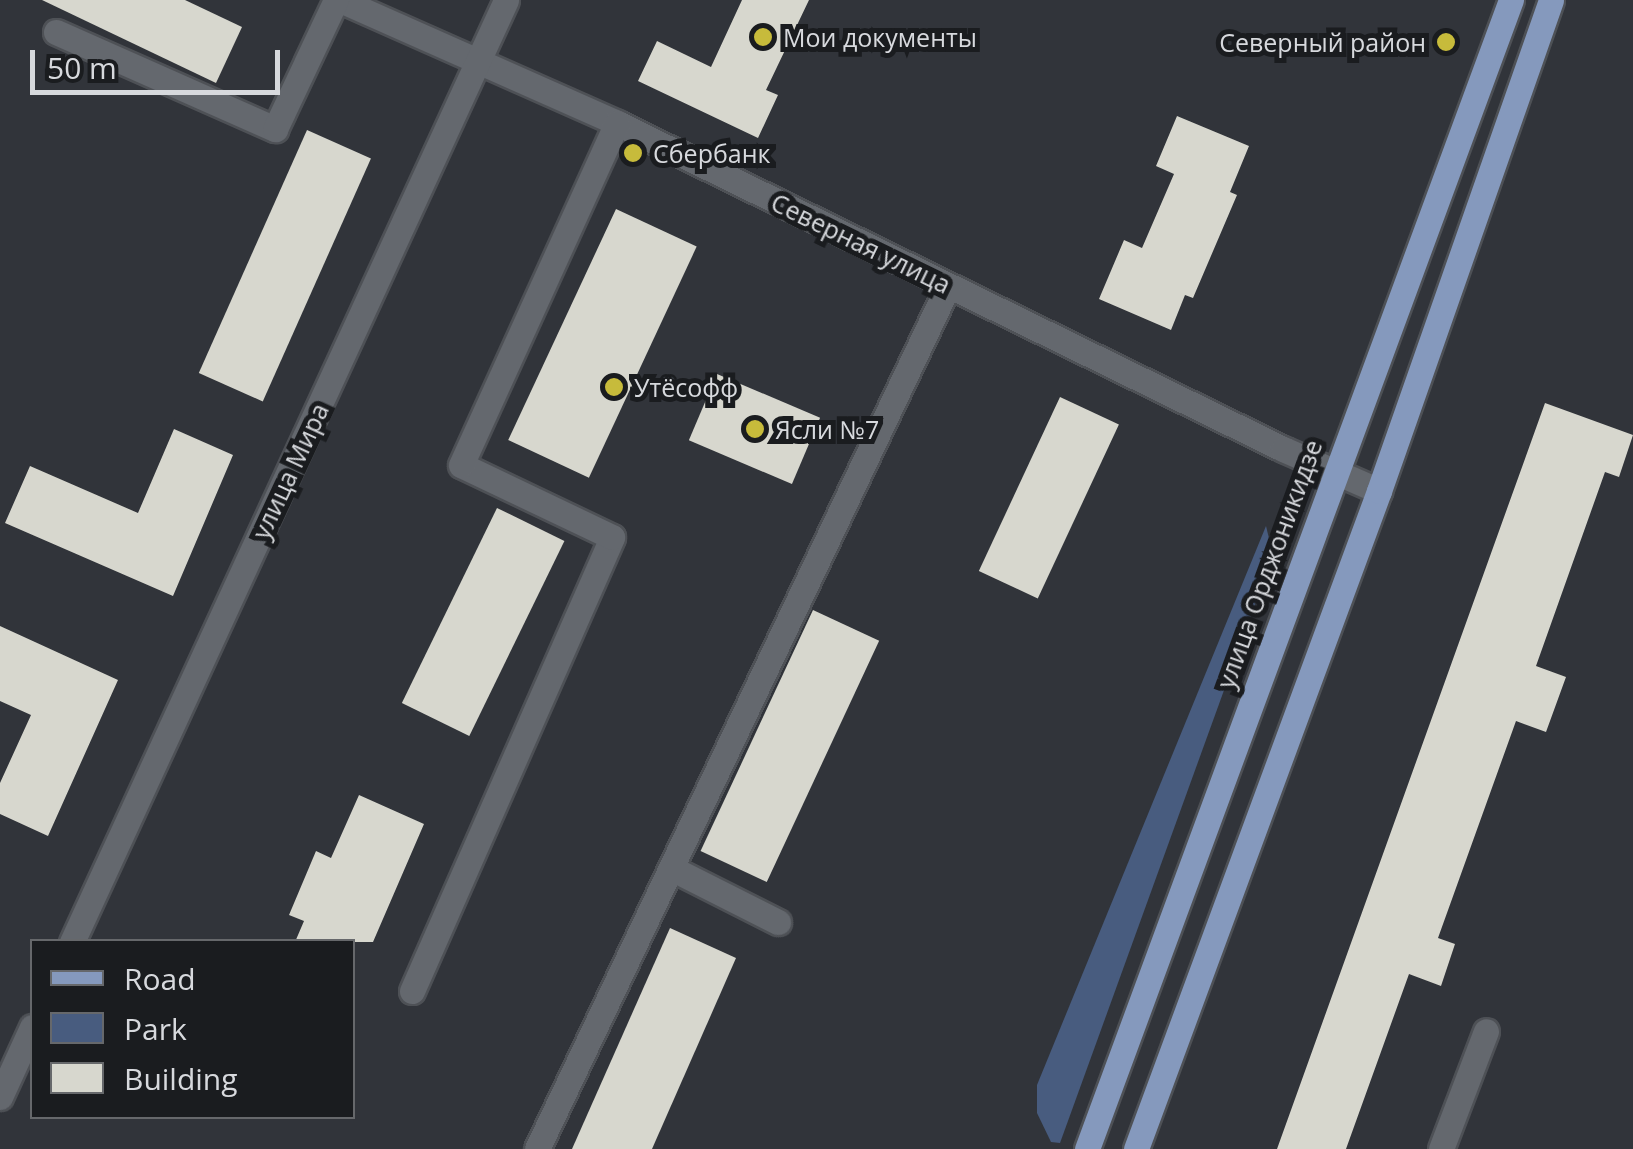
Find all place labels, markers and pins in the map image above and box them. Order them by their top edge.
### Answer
place label: Мои документы [783,22,977,52]
marker: Мои документы [752,26,774,48]
place label: Северный район [1219,27,1426,57]
marker: Северный район [1435,31,1457,53]
place label: Сбербанк [653,138,770,168]
marker: Сбербанк [622,142,644,164]
place label: Утёсофф [634,372,738,402]
marker: Утёсофф [603,376,625,398]
place label: Ясли №7 [775,414,879,444]
marker: Ясли №7 [744,418,766,440]

